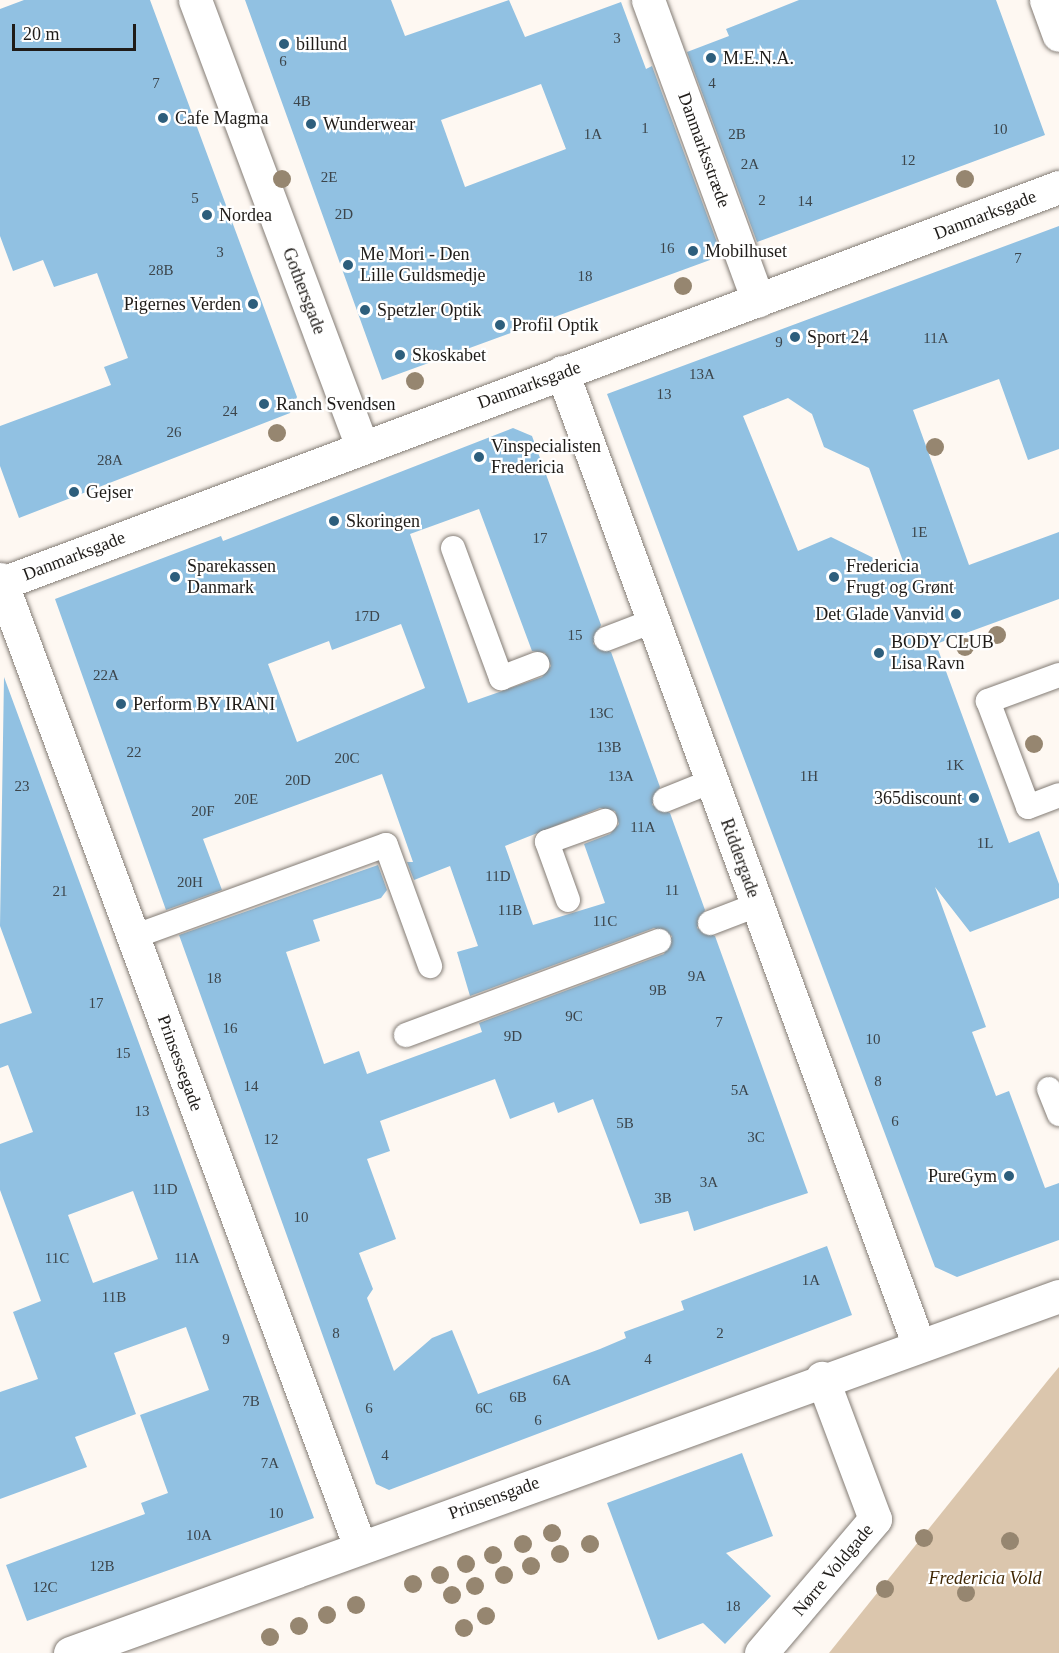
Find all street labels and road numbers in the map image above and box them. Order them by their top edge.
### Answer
street label: Danmarksstræde [673,89,735,211]
street label: Danmarksgade [931,186,1039,244]
street label: Gothersgade [278,245,330,337]
street label: Danmarksgade [475,356,583,414]
street label: Danmarksgade [20,527,128,585]
street label: Riddergade [716,815,764,901]
street label: Prinsessegade [153,1012,207,1114]
street label: Prinsensgade [446,1472,542,1524]
street label: Nørre Voldgade [788,1519,878,1621]

